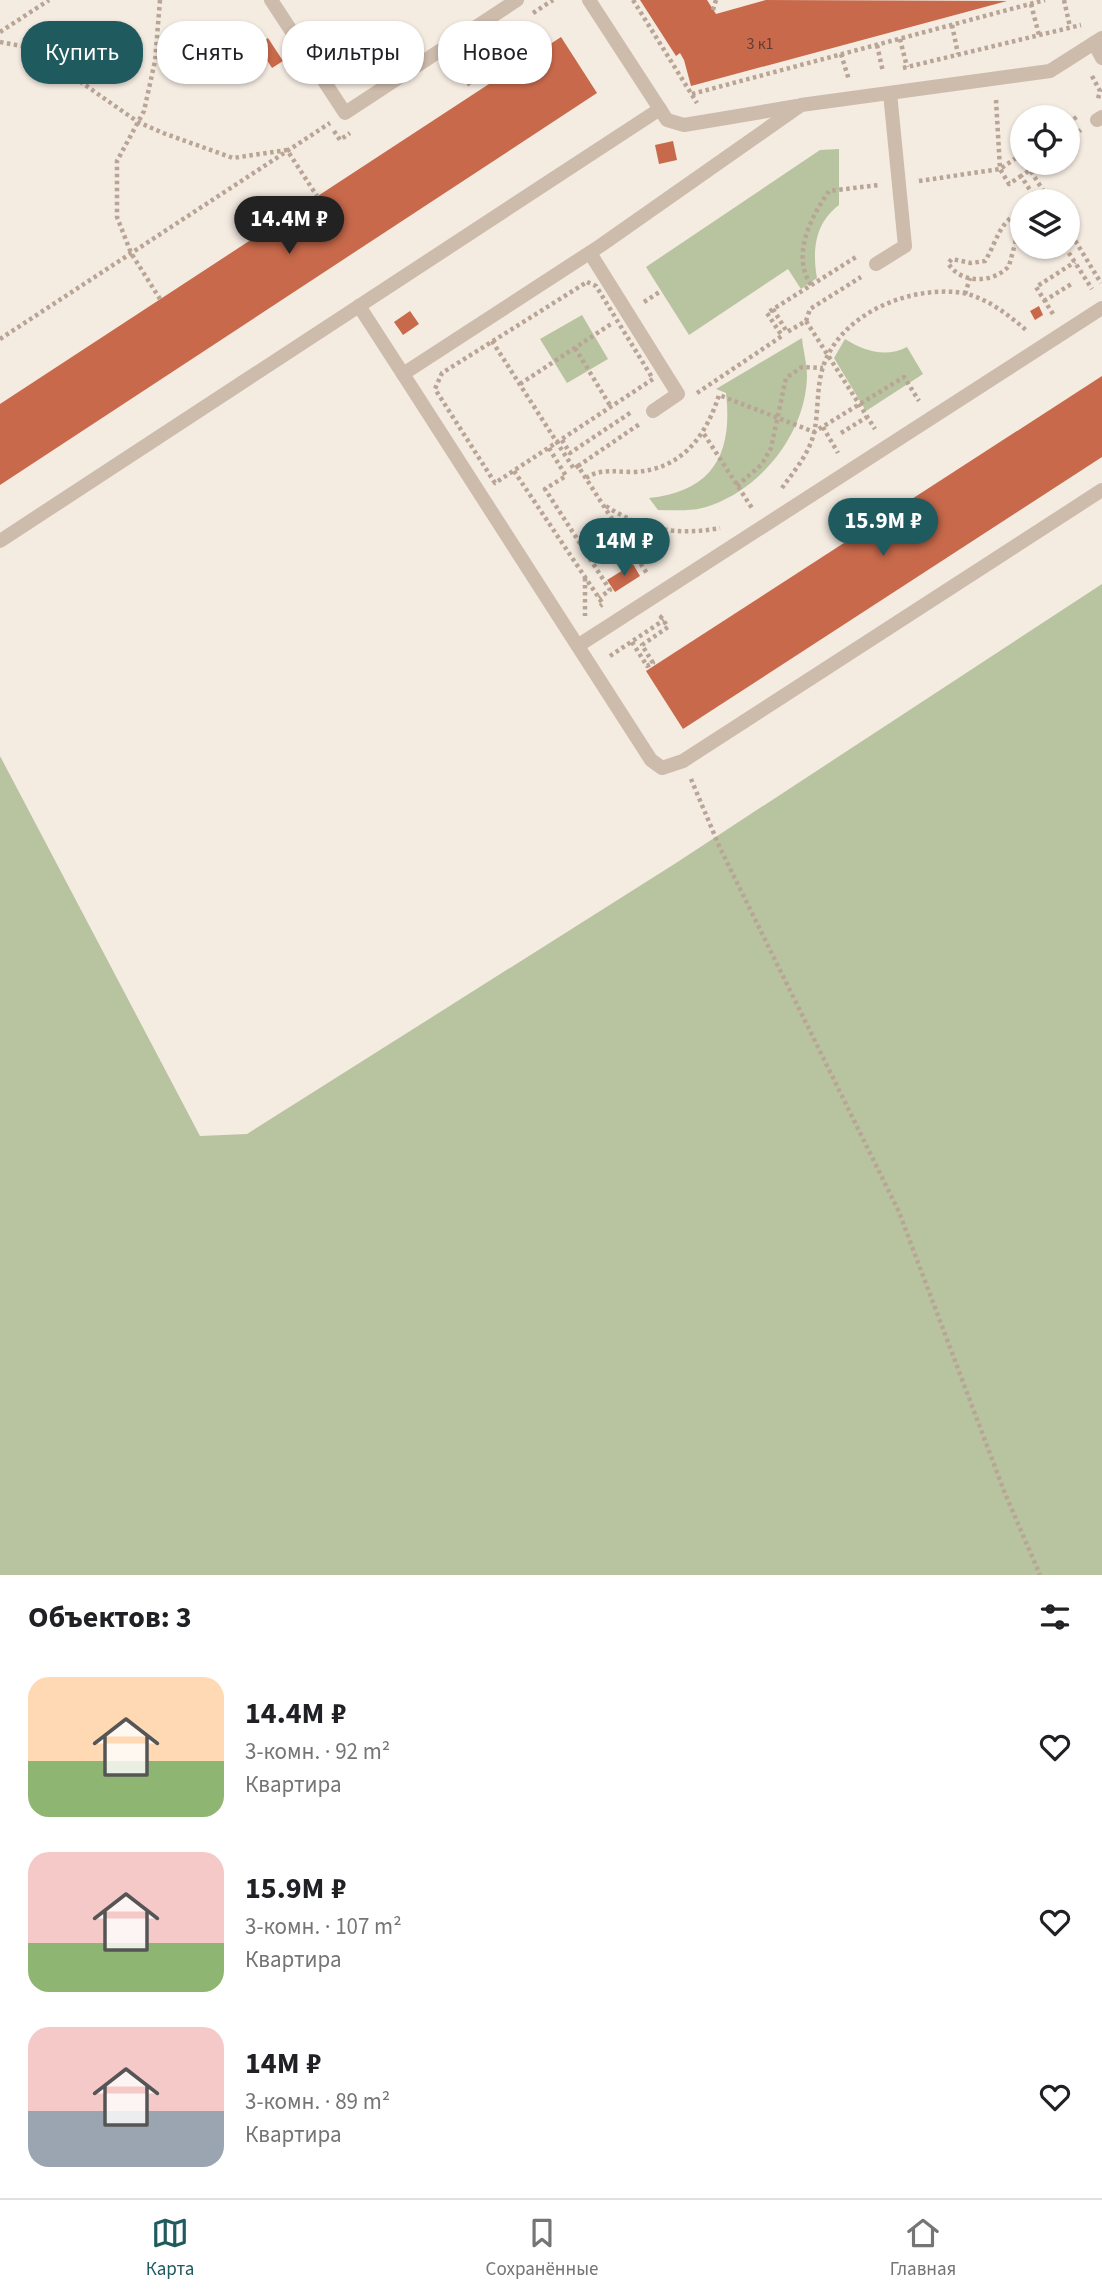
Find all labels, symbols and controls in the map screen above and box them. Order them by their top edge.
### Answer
chip: Купить [21,21,143,84]
chip: Снять [157,21,268,84]
chip: Фильтры [282,21,424,84]
chip: Новое [438,21,552,84]
house number: 3 к1 [746,33,774,55]
map controls [1010,105,1080,259]
button: locate [1010,105,1080,175]
button: layers [1010,189,1080,259]
pin: 14.4M ₽ [224,196,354,256]
text: 14.4M ₽ [250,202,328,235]
pin: 15.9M ₽ [818,498,948,558]
text: 15.9M ₽ [844,504,922,537]
pin: 14M ₽ [575,518,673,578]
text: 14M ₽ [595,524,653,557]
text: Объектов: 3 [28,1596,192,1639]
icon: filters [1036,1598,1074,1636]
text: 14.4M ₽ [245,1692,346,1735]
icon: home [84,1705,168,1789]
icon: heart [1036,1728,1074,1766]
text: 3-комн. · 92 m² [245,1735,390,1768]
text: Квартира [245,1768,342,1801]
text: 15.9M ₽ [245,1867,346,1910]
icon: home [84,1880,168,1964]
icon: heart [1036,1903,1074,1941]
text: 3-комн. · 107 m² [245,1910,402,1943]
text: Квартира [245,1943,342,1976]
text: 14M ₽ [245,2042,321,2085]
icon: home [84,2055,168,2139]
icon: heart [1036,2078,1074,2116]
text: 3-комн. · 89 m² [245,2085,390,2118]
text: Квартира [245,2118,342,2151]
tab: Карта [146,2214,194,2283]
tab: Сохранённые [486,2214,598,2283]
tab: Главная [890,2214,956,2283]

